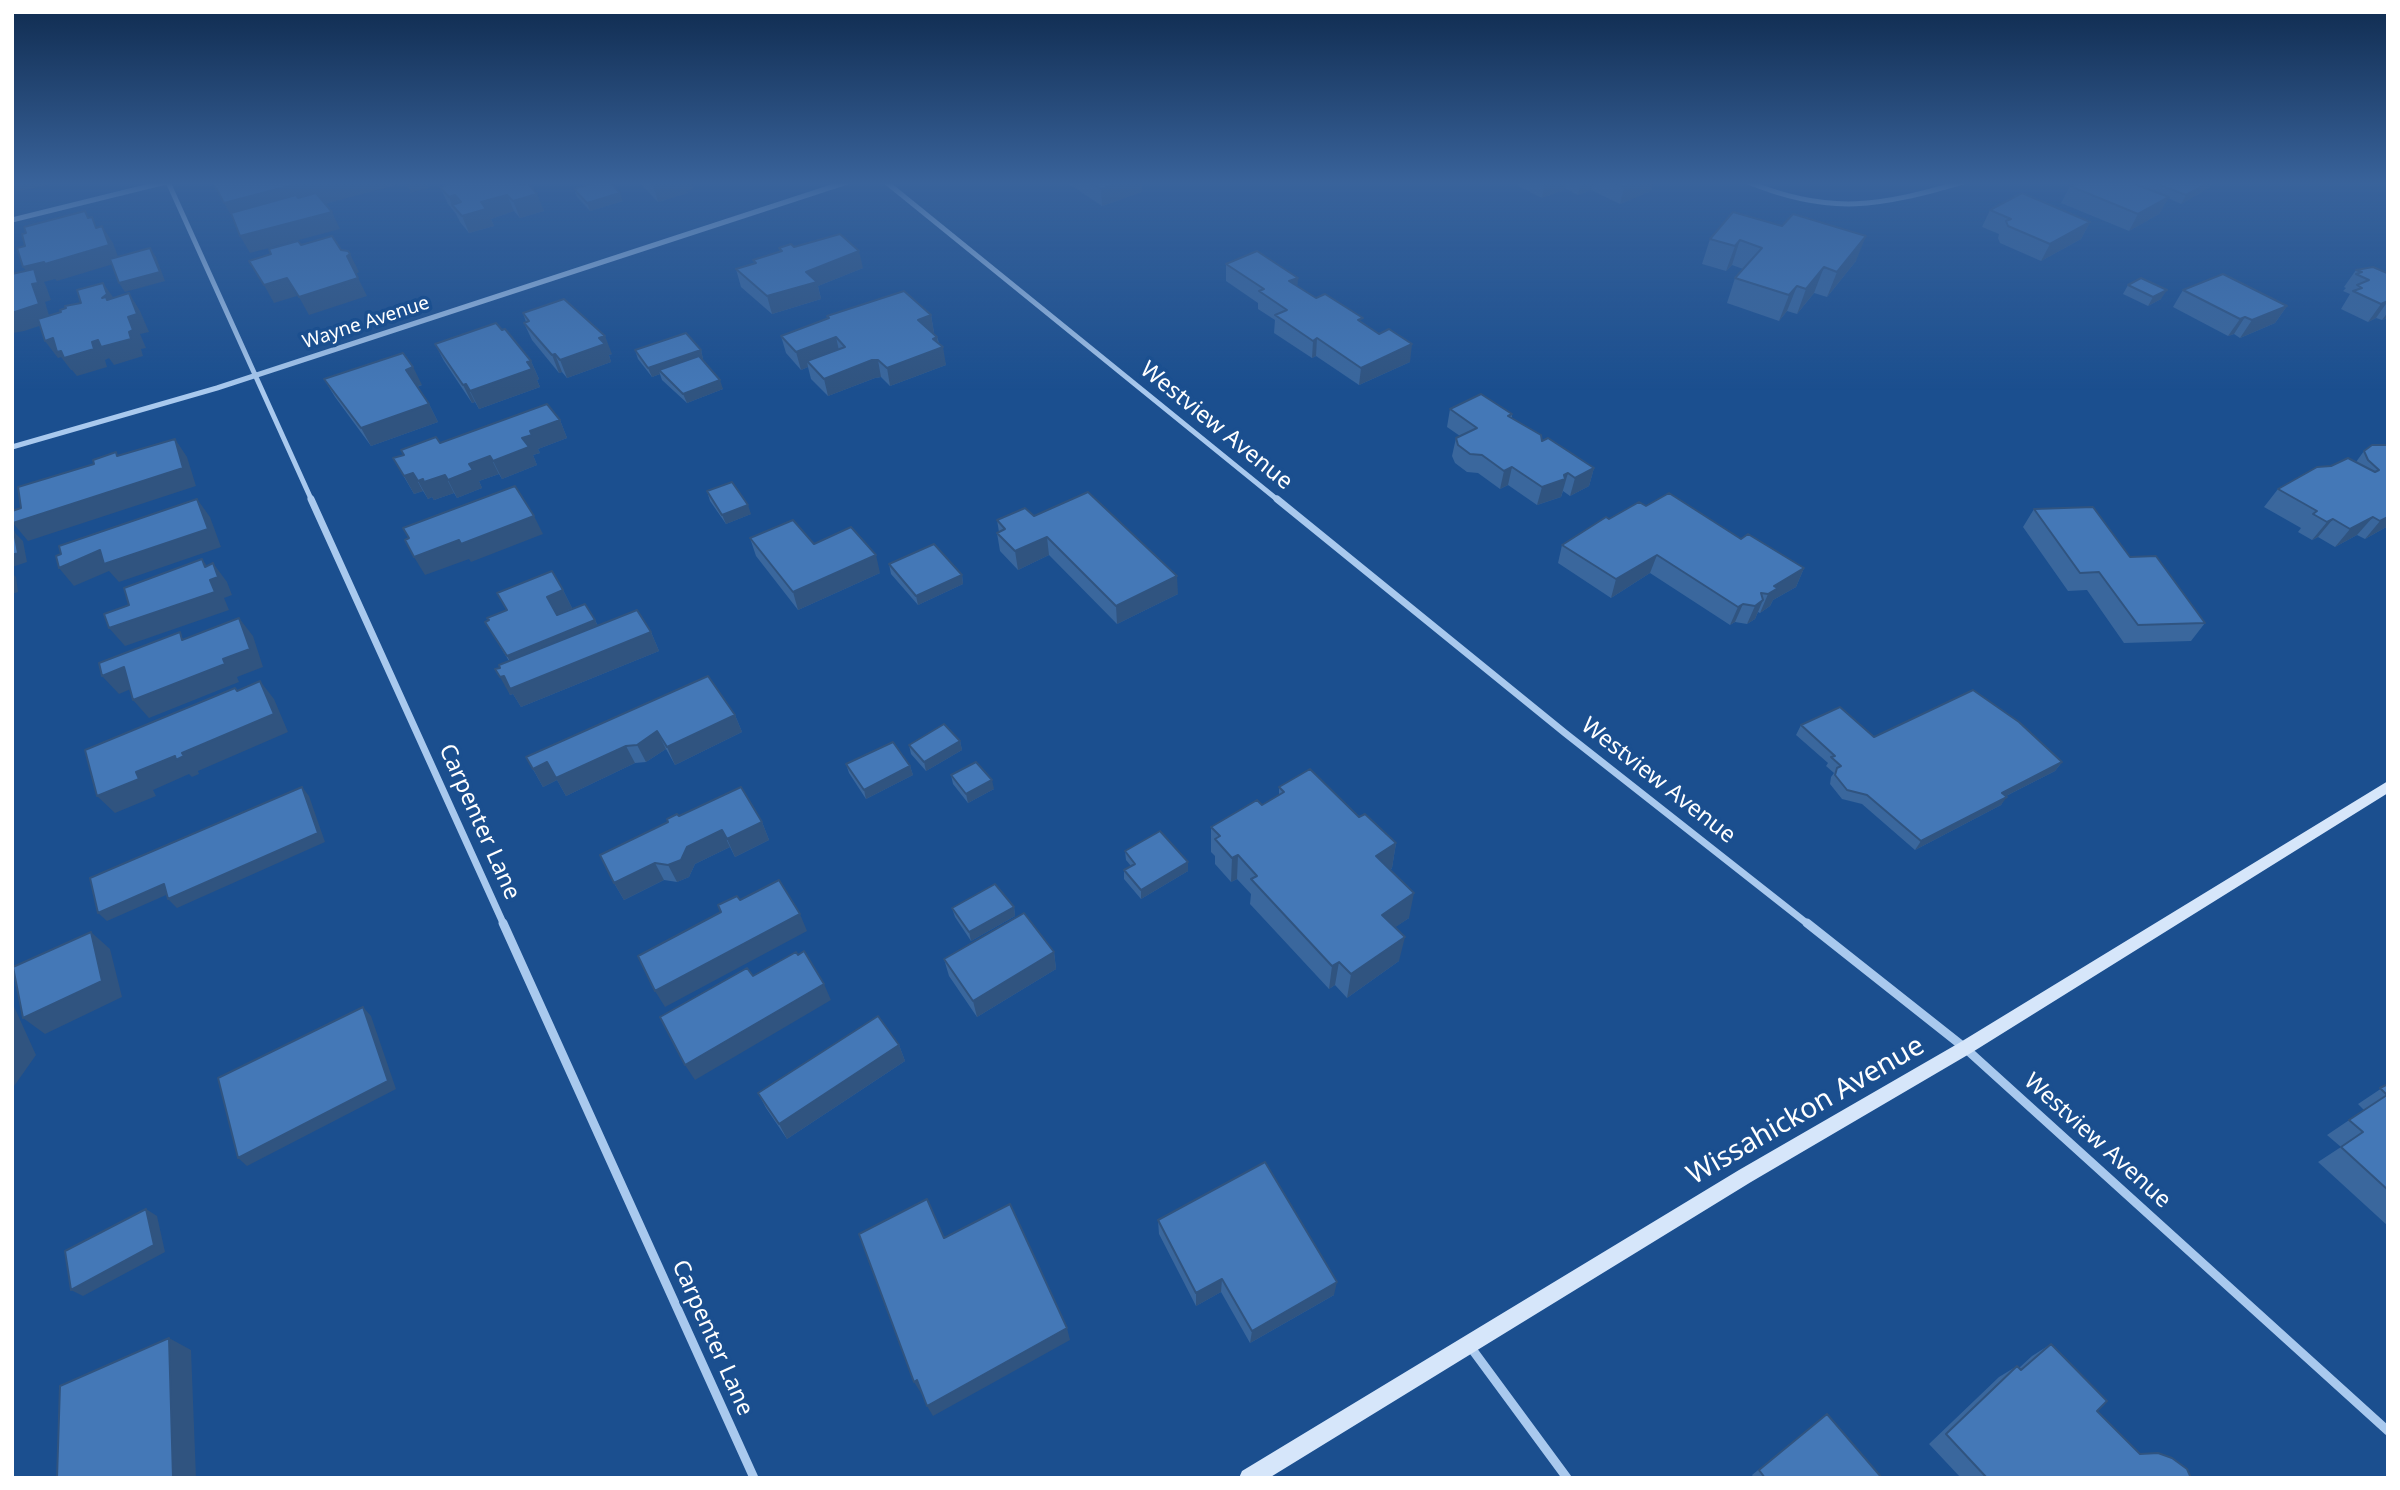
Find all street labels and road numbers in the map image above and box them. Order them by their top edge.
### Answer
street label: Wayne Avenue [300,292,432,354]
street label: Westview Avenue [1134,356,1298,496]
street label: Westview Avenue [1575,712,1741,850]
street label: Carpenter Lane [432,740,526,904]
street label: Wissahickon Avenue [1681,1029,1931,1193]
street label: Westview Avenue [2018,1068,2176,1214]
street label: Carpenter Lane [665,1256,759,1420]

